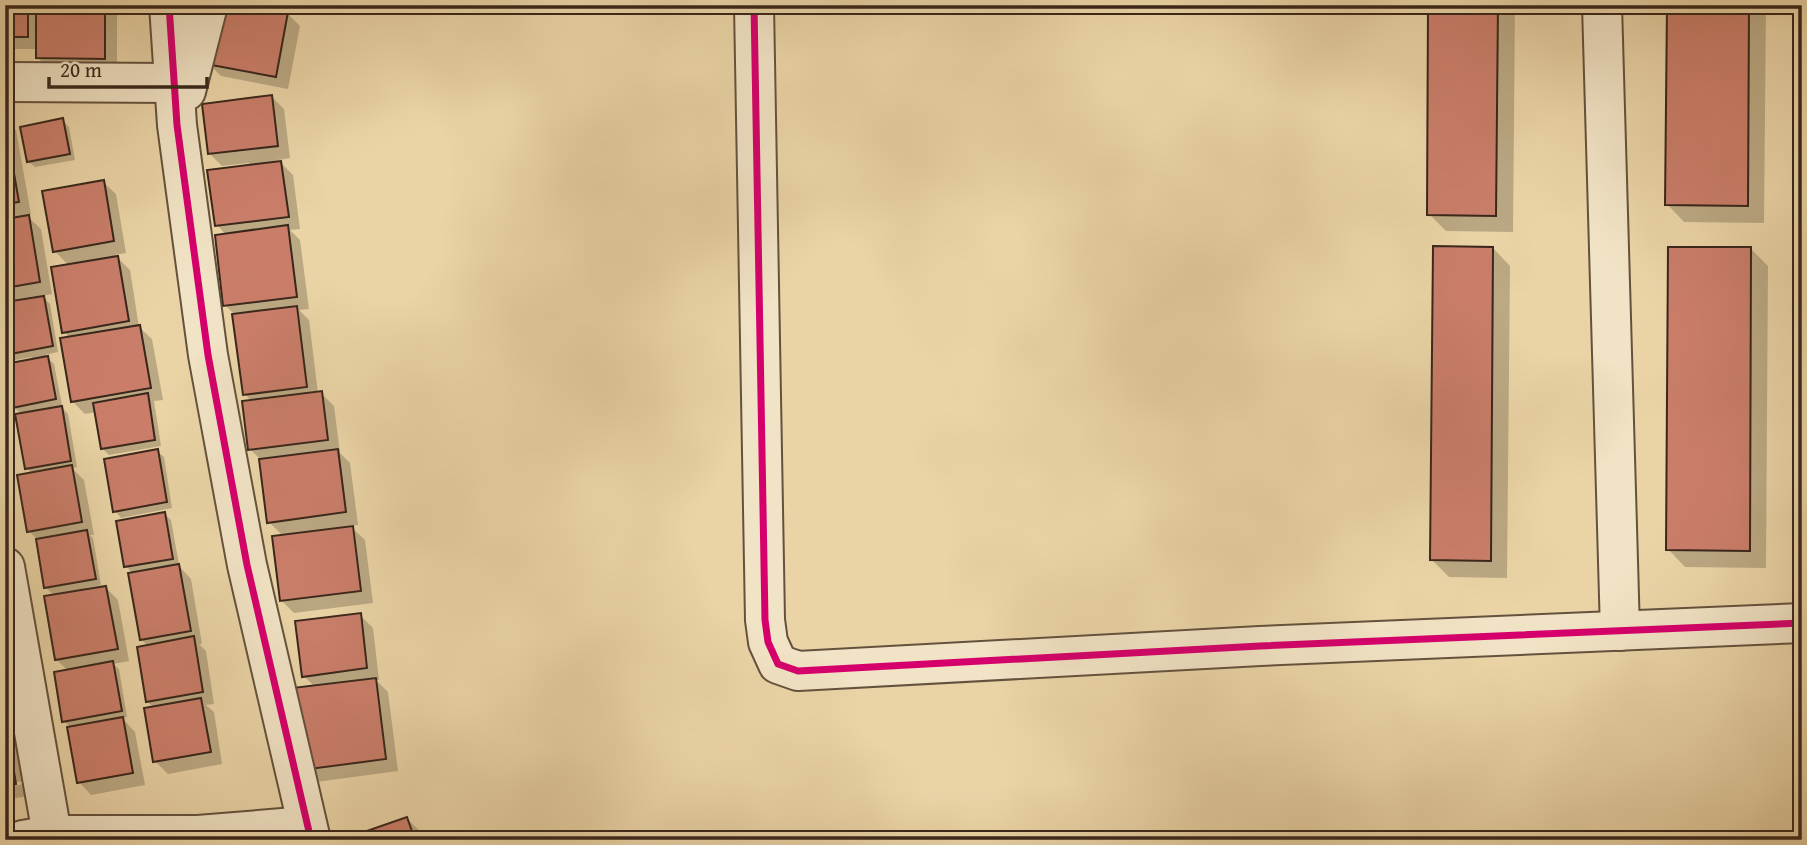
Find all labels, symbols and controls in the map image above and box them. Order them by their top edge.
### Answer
scale bar [49,46,206,90]
text: 20 m [60,54,102,85]

